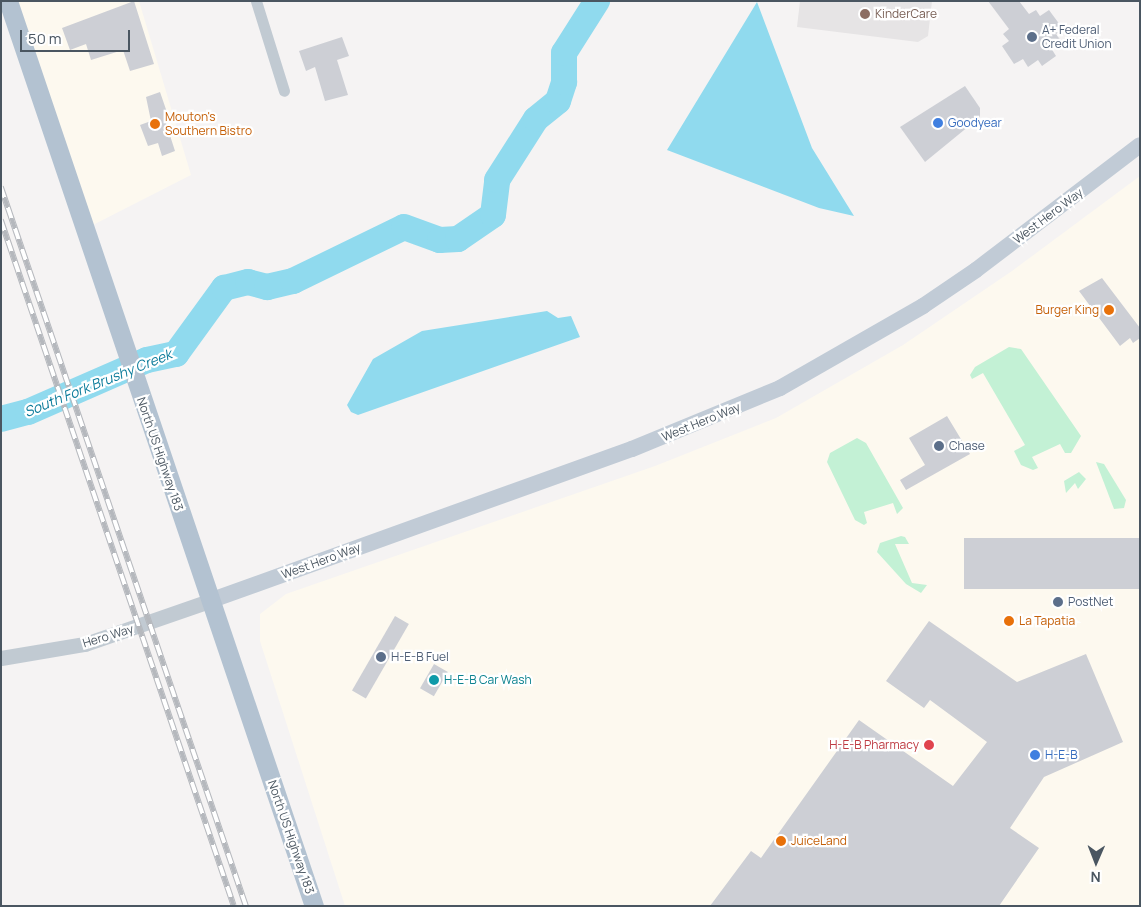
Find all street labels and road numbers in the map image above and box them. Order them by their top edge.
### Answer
street label: West Hero Way [1010,185,1086,247]
street label: North US Highway 183 [134,395,186,513]
street label: West Hero Way [660,400,742,444]
street label: West Hero Way [279,540,363,582]
street label: Hero Way [81,621,135,651]
street label: North US Highway 183 [265,778,317,896]

